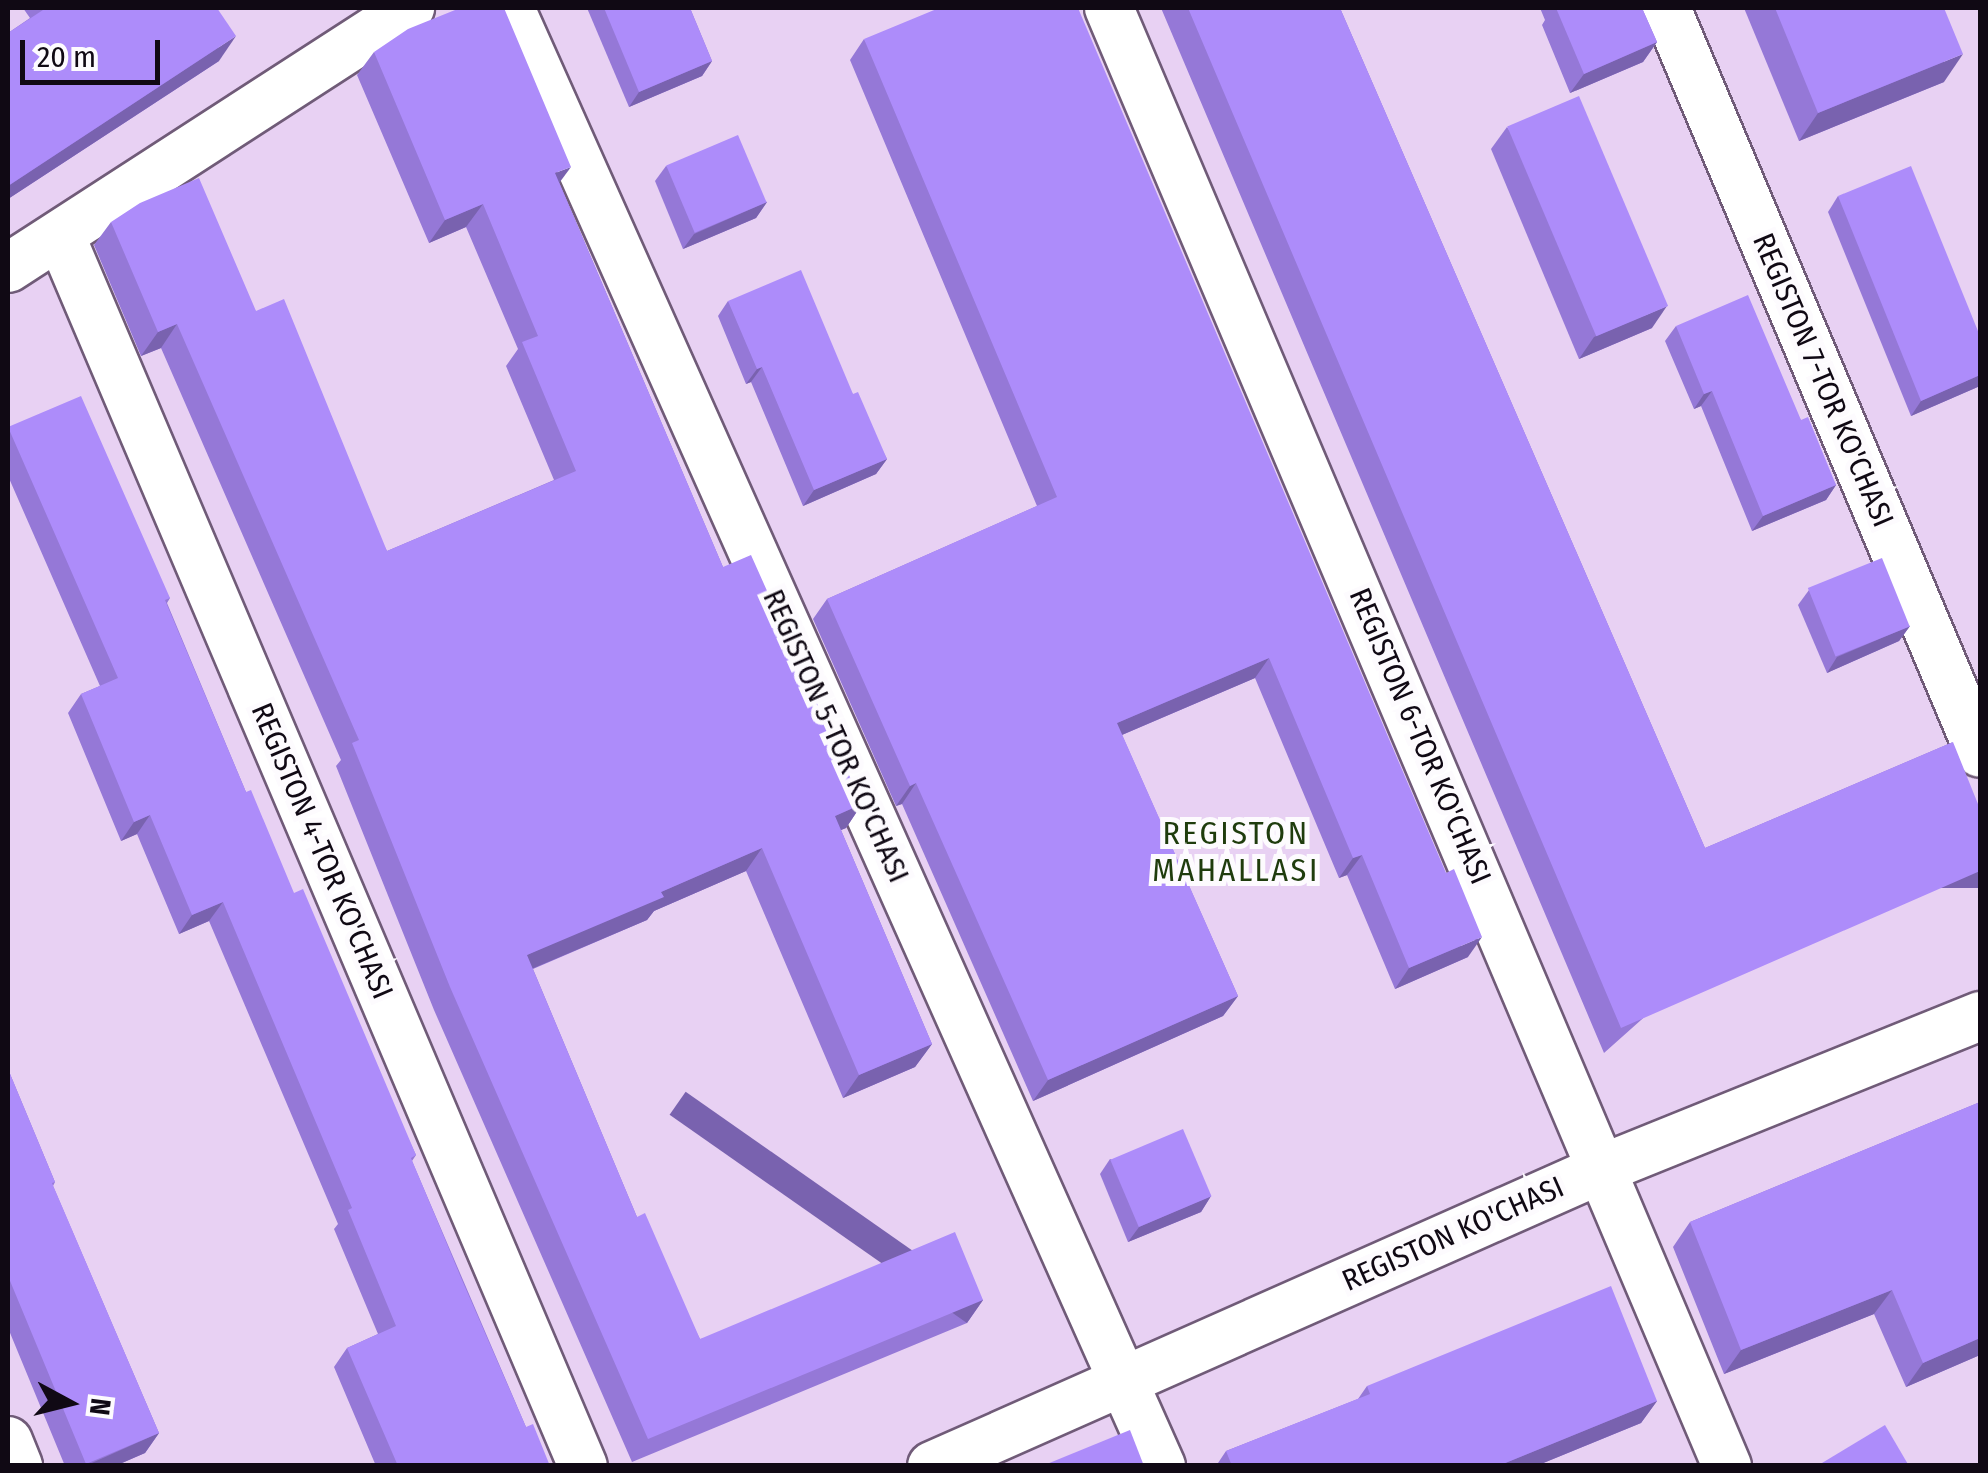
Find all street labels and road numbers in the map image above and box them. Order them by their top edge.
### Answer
street label: REGISTON 7-TOR KO'CHASI [1745,228,1901,532]
street label: REGISTON 6-TOR KO'CHASI [1341,583,1499,889]
street label: REGISTON 5-TOR KO'CHASI [755,584,917,888]
street label: REGISTON 4-TOR KO'CHASI [243,698,401,1004]
street label: REGISTON KO'CHASI [1337,1169,1569,1299]

